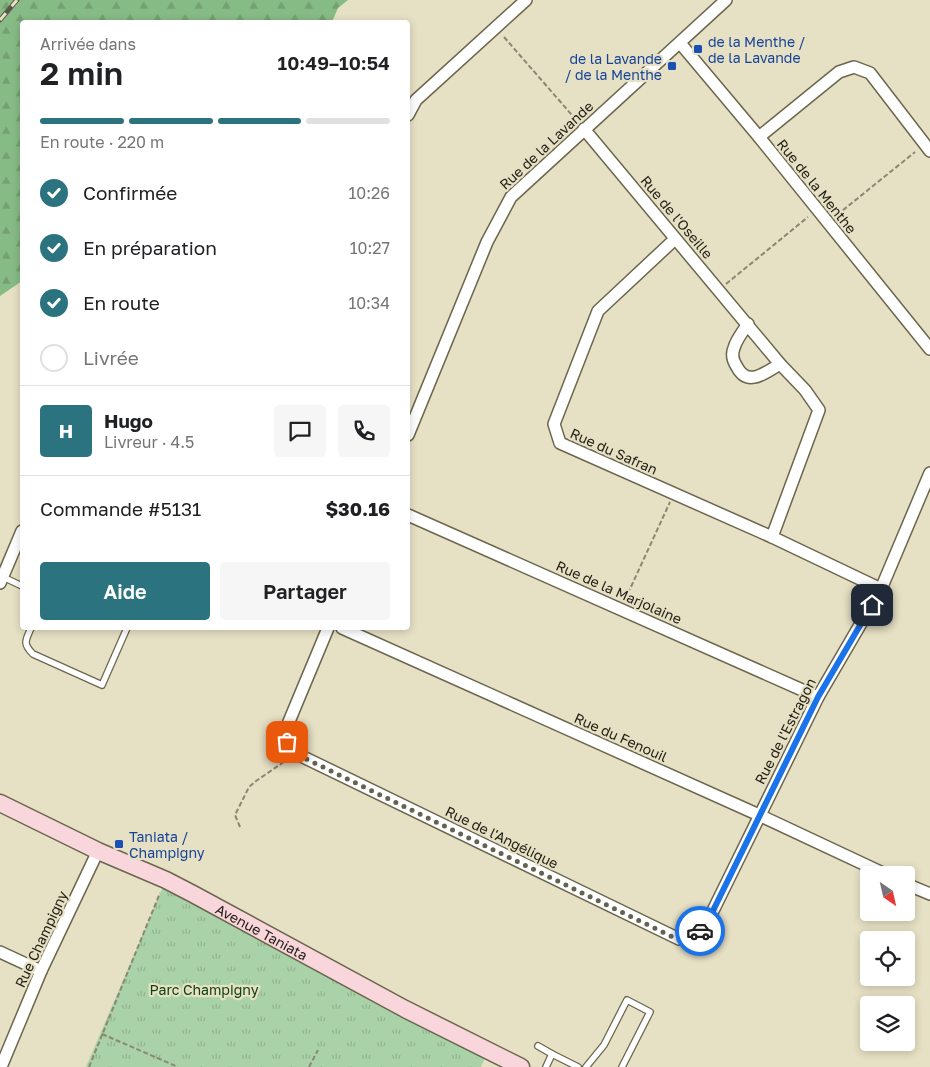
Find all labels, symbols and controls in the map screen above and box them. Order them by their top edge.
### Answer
place label: de la Menthe / de la Lavande [708,33,806,66]
text: Arrivée dans [40,34,136,54]
marker: de la Menthe / de la Lavande [692,43,704,55]
place label: de la Lavande / de la Menthe [565,50,662,83]
text: 10:49–10:54 [278,51,390,74]
text: 2 min [40,54,123,92]
marker: de la Lavande / de la Menthe [666,60,678,72]
street label: Rue de la Lavande [496,97,596,193]
text: En route · 220 m [40,132,164,152]
street label: Rue de la Menthe [774,135,860,237]
street label: Rue de l'Oseille [637,172,717,262]
icon: check [40,179,68,207]
text: Confirmée [83,181,177,204]
text: 10:26 [349,183,390,203]
icon: check [40,234,68,262]
text: En préparation [83,236,217,259]
text: 10:27 [350,238,390,258]
icon: check [40,289,68,317]
text: En route [83,291,160,314]
text: 10:34 [348,293,390,313]
text: Livrée [83,346,139,369]
button: chat [274,405,326,457]
button: phone [338,405,390,457]
text: Hugo [104,409,153,432]
text: H [59,419,73,442]
street label: Rue du Safran [568,424,660,478]
text: Livreur · 4.5 [104,432,194,452]
text: Commande #5131 [40,497,201,520]
text: $30.16 [325,497,390,520]
street label: Rue de la Marjolaine [553,557,685,627]
button: Aide [40,562,210,620]
button: Partager [220,562,390,620]
pin [851,584,893,626]
icon: home [858,591,886,619]
street label: Rue de l'Estragon [751,675,819,787]
street label: Rue du Fenouil [572,709,670,765]
pin [266,721,308,763]
icon: bag [273,728,301,756]
street label: Rue de l'Angélique [443,802,561,872]
place label: Taniata / Champigny [129,828,205,861]
marker: Taniata / Champigny [113,838,125,850]
north arrow [860,866,915,921]
map controls [860,866,915,1051]
street label: Rue Champigny [11,888,71,990]
street label: Avenue Taniata [213,900,311,963]
courier [675,906,725,956]
icon: car [686,917,714,945]
button: locate [860,931,915,986]
park label: Parc Champigny [150,981,259,998]
button: layers [860,996,915,1051]

